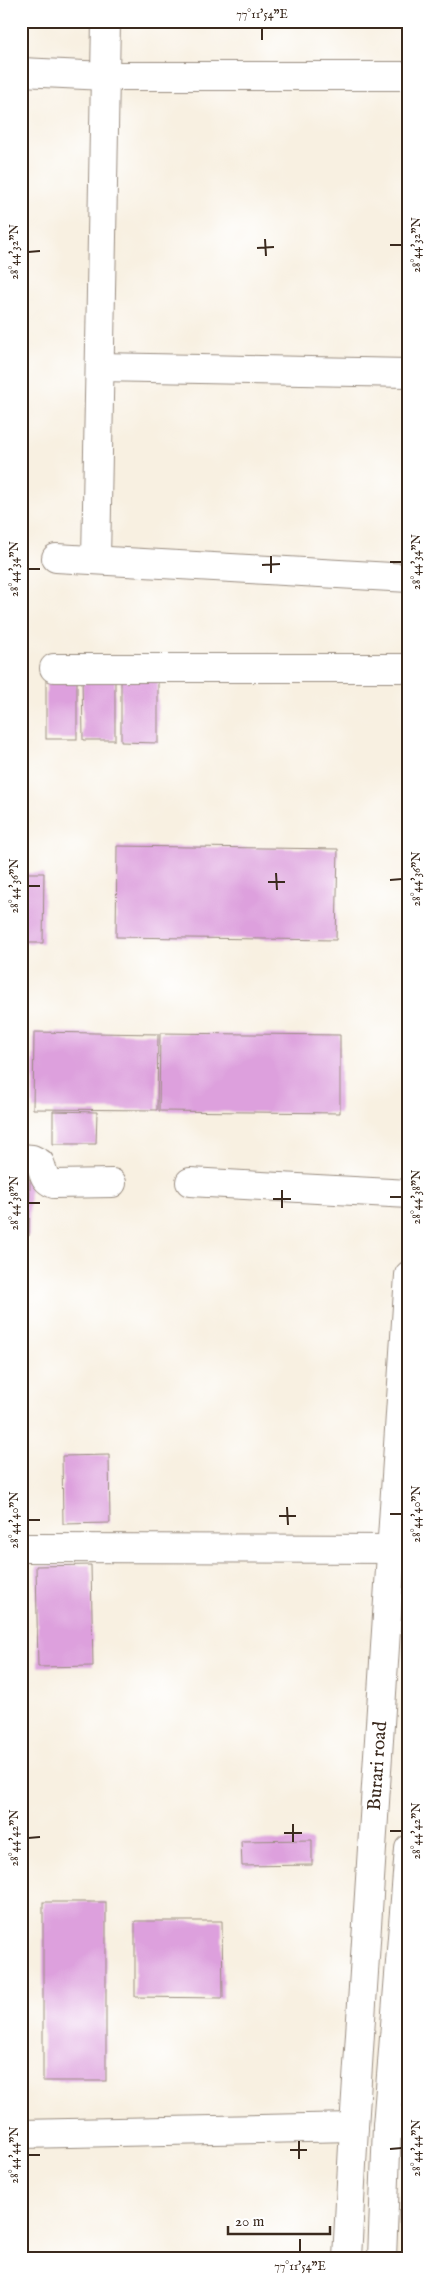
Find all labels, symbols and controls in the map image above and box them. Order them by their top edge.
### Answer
text: 77°11'54"E [236,7,288,22]
text: 28°44'32"N [409,217,424,273]
text: 28°44'32"N [7,224,22,280]
text: 28°44'34"N [409,533,424,590]
text: 28°44'34"N [7,540,22,597]
text: 28°44'36"N [409,851,424,907]
text: 28°44'36"N [7,858,22,914]
text: 28°44'38"N [409,1169,424,1224]
text: 28°44'38"N [7,1175,22,1230]
text: 28°44'40"N [409,1485,424,1543]
text: 28°44'40"N [7,1491,22,1549]
street label: Burari road [363,1720,393,1811]
text: 28°44'42"N [409,1802,424,1860]
text: 28°44'42"N [7,1809,22,1867]
text: 28°44'44"N [409,2119,424,2177]
text: 28°44'44"N [7,2126,22,2184]
scale bar [228,2204,330,2236]
text: 20 m [235,2212,265,2231]
text: 77°11'54"E [274,2259,326,2274]

